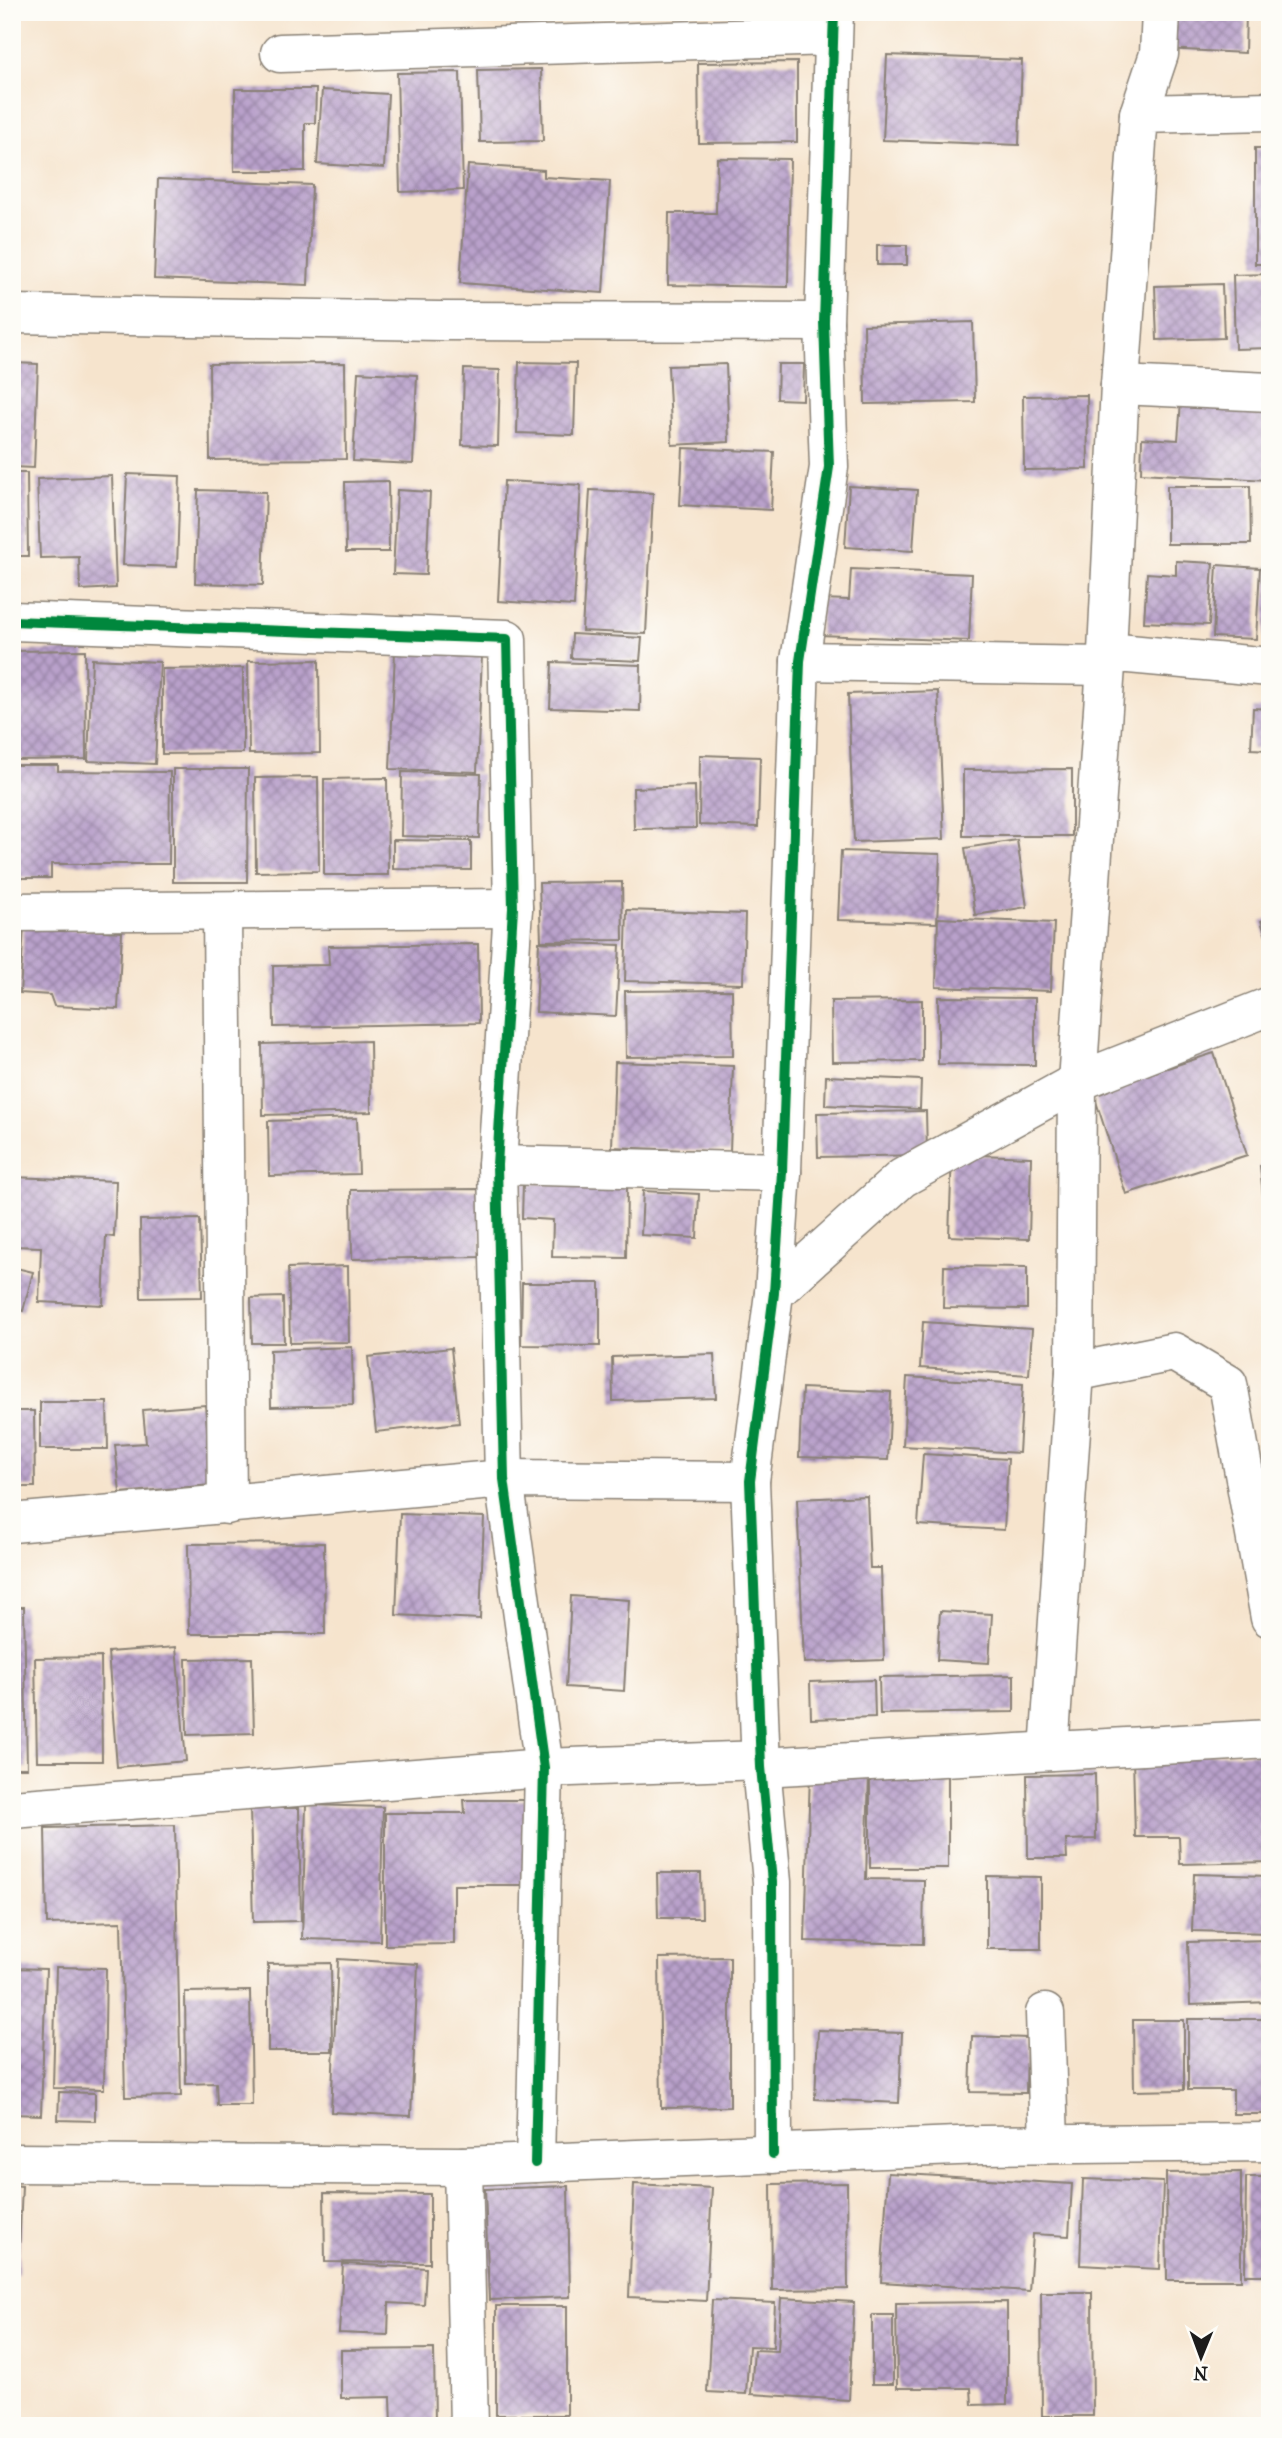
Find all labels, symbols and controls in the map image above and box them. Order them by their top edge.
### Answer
north arrow [1166,2322,1236,2392]
text: N [1193,2362,1208,2384]

